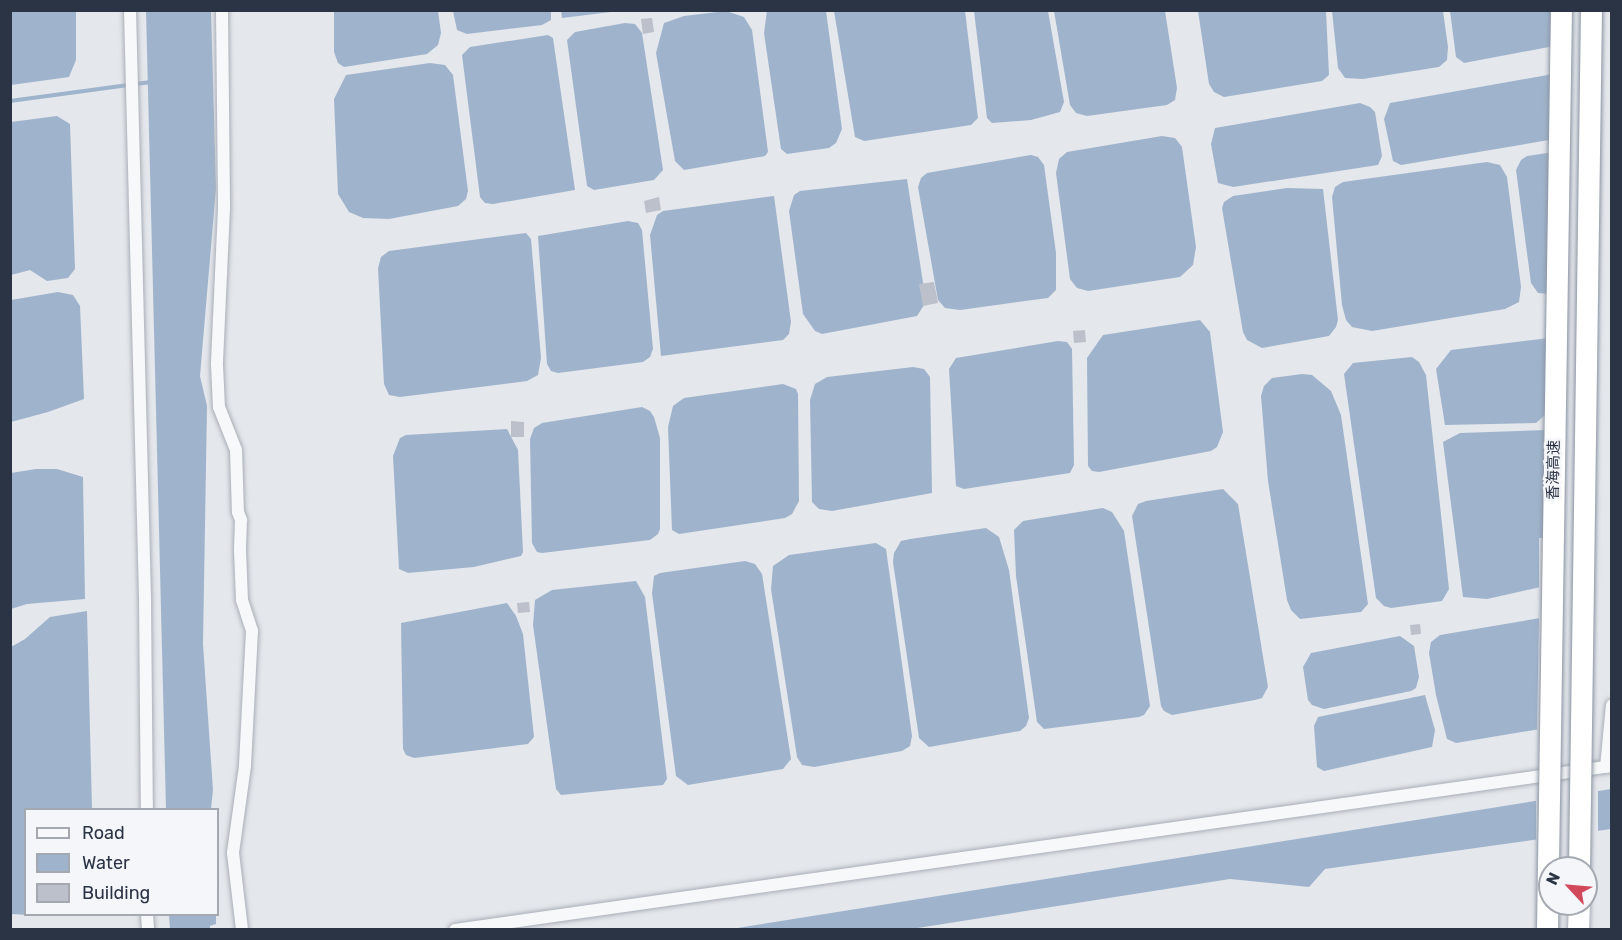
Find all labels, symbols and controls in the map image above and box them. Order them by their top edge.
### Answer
street label: 香海高速 [1544,440,1564,500]
legend [24,808,219,916]
text: Road [82,822,125,844]
text: Water [82,852,130,874]
north arrow [1538,856,1598,916]
text: N [1542,869,1564,888]
text: Building [82,882,150,904]

